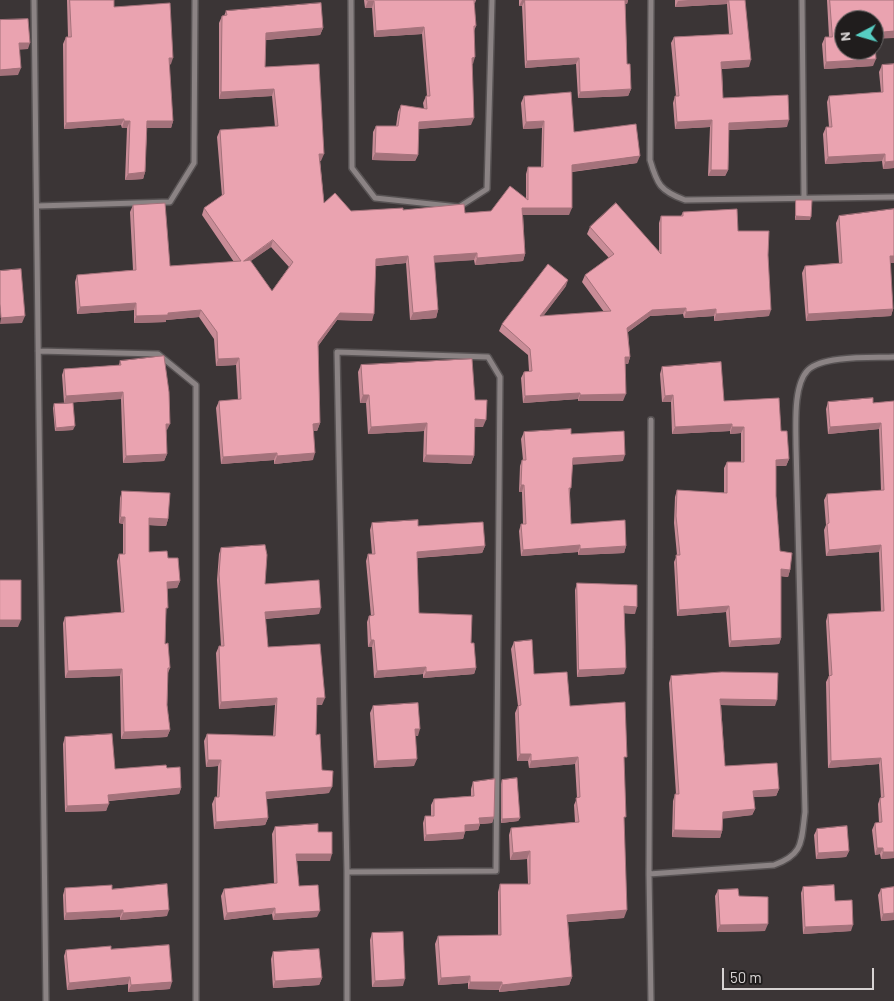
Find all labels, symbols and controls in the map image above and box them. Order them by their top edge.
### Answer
north arrow [834,10,884,60]
text: N [836,31,854,42]
scale bar [724,958,876,990]
text: 50 m [730,968,762,986]

